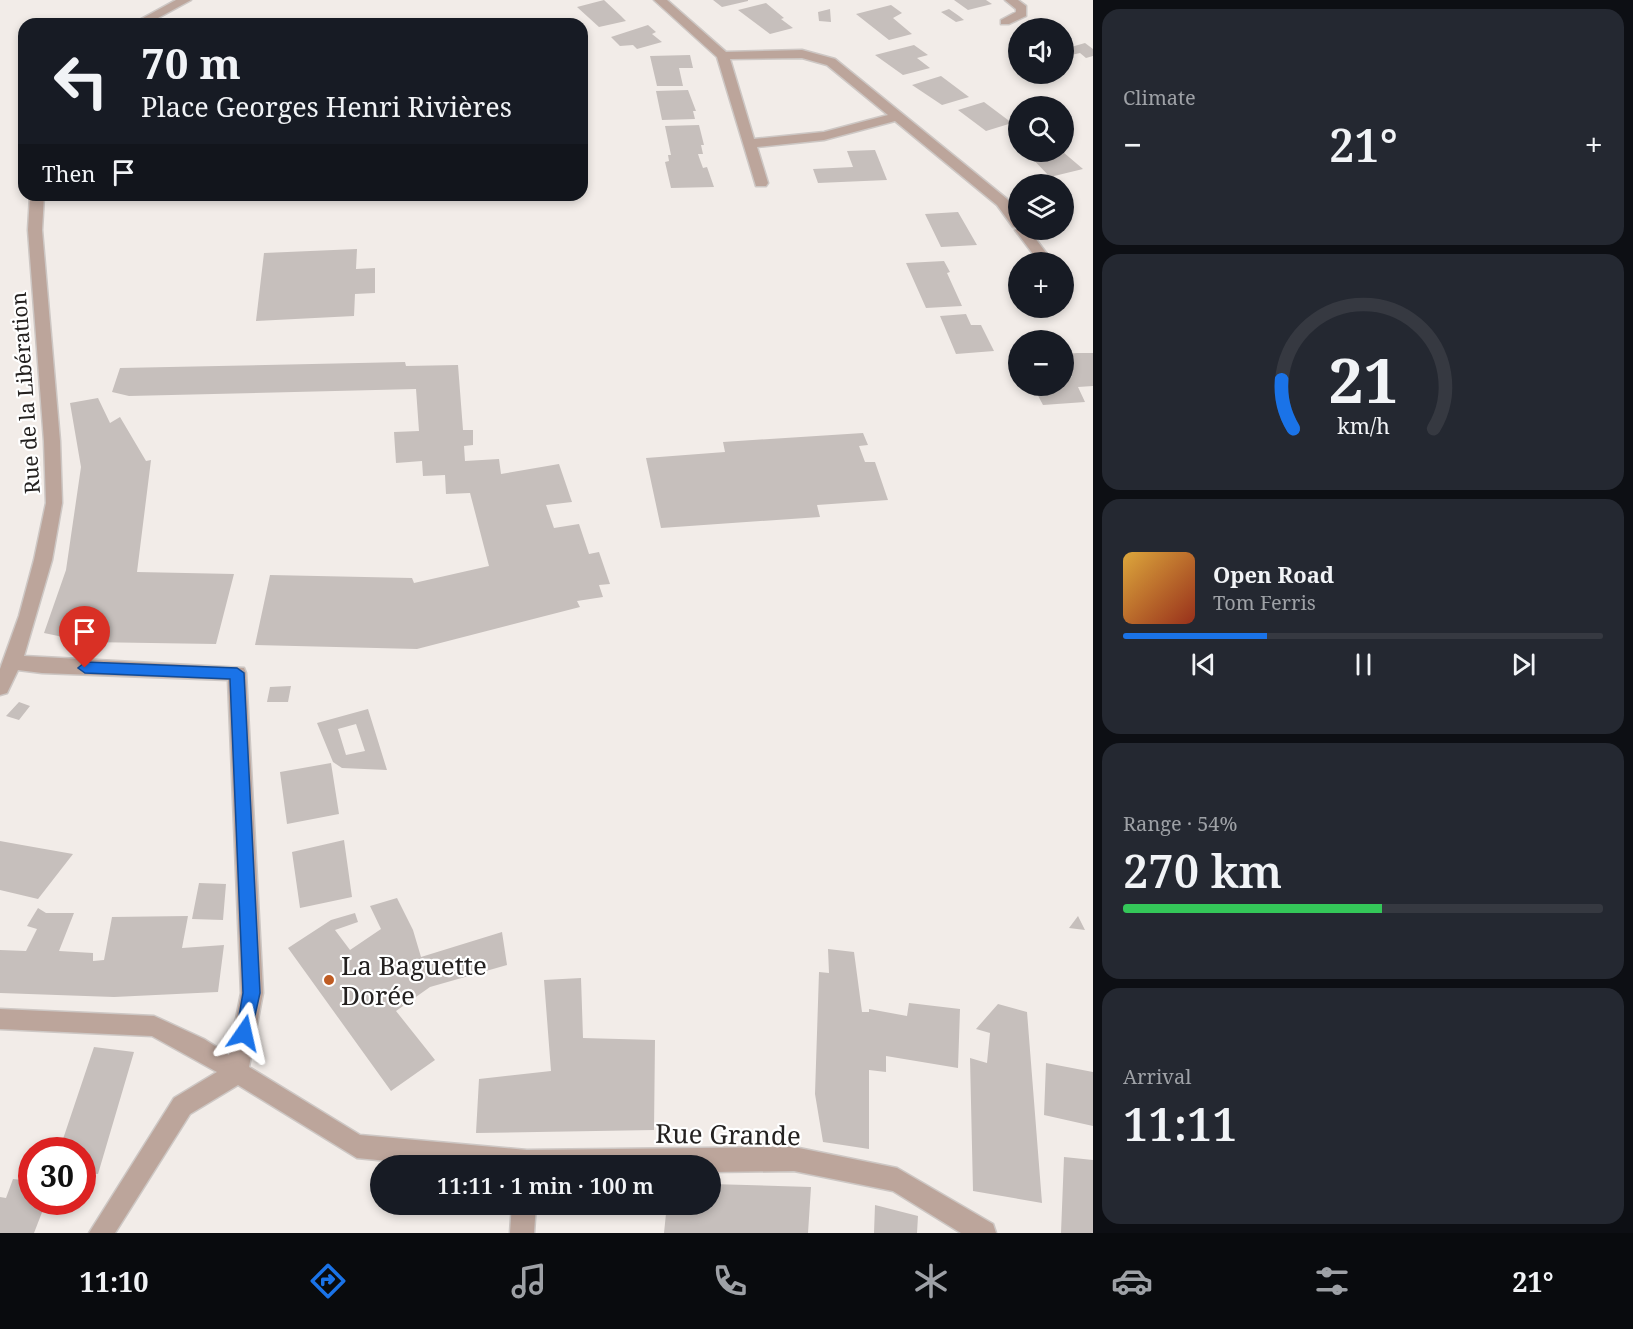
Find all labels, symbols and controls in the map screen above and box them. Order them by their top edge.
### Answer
map controls [1008,18,1074,396]
button: sound [1008,18,1074,84]
text: 70 m [141,34,241,91]
icon: left [42,42,120,120]
text: Climate [1123,84,1196,111]
text: Place Georges Henri Rivières [141,88,512,125]
button: search [1008,96,1074,162]
text: 21° [1329,114,1398,175]
text: − [1123,122,1142,167]
text: + [1585,122,1603,167]
icon: arrive [107,156,140,189]
text: Then [42,158,95,188]
button: layers [1008,174,1074,240]
button: + [1008,252,1074,318]
street label: Rue de la Libération [4,291,46,495]
button: − [1008,330,1074,396]
text: 21 [1328,336,1398,421]
text: km/h [1337,411,1390,440]
text: Open Road [1213,559,1334,589]
text: Tom Ferris [1213,589,1316,616]
pin [59,606,110,668]
icon: arrive [68,615,101,648]
icon: previous [1187,648,1220,681]
icon: pause [1347,648,1380,681]
icon: next [1507,648,1540,681]
text: Range · 54% [1123,810,1237,837]
text: 270 km [1123,840,1282,901]
place label: La Baguette Dorée [341,947,487,1013]
marker: La Baguette Dorée [322,973,336,987]
position arrow [212,1001,276,1065]
text: Arrival [1123,1063,1191,1090]
text: 11:11 [1123,1093,1238,1154]
street label: Rue Grande [655,1115,801,1153]
speed limit sign: 30 [18,1137,96,1215]
text: 11:11 · 1 min · 100 m [437,1170,654,1200]
icon: directions [307,1260,349,1302]
icon: music [508,1260,550,1302]
icon: phone [709,1260,751,1302]
icon: climate [910,1260,952,1302]
icon: car [1111,1260,1153,1302]
icon: filters [1311,1260,1353,1302]
text: 11:10 [79,1263,149,1300]
text: 21° [1512,1263,1554,1300]

